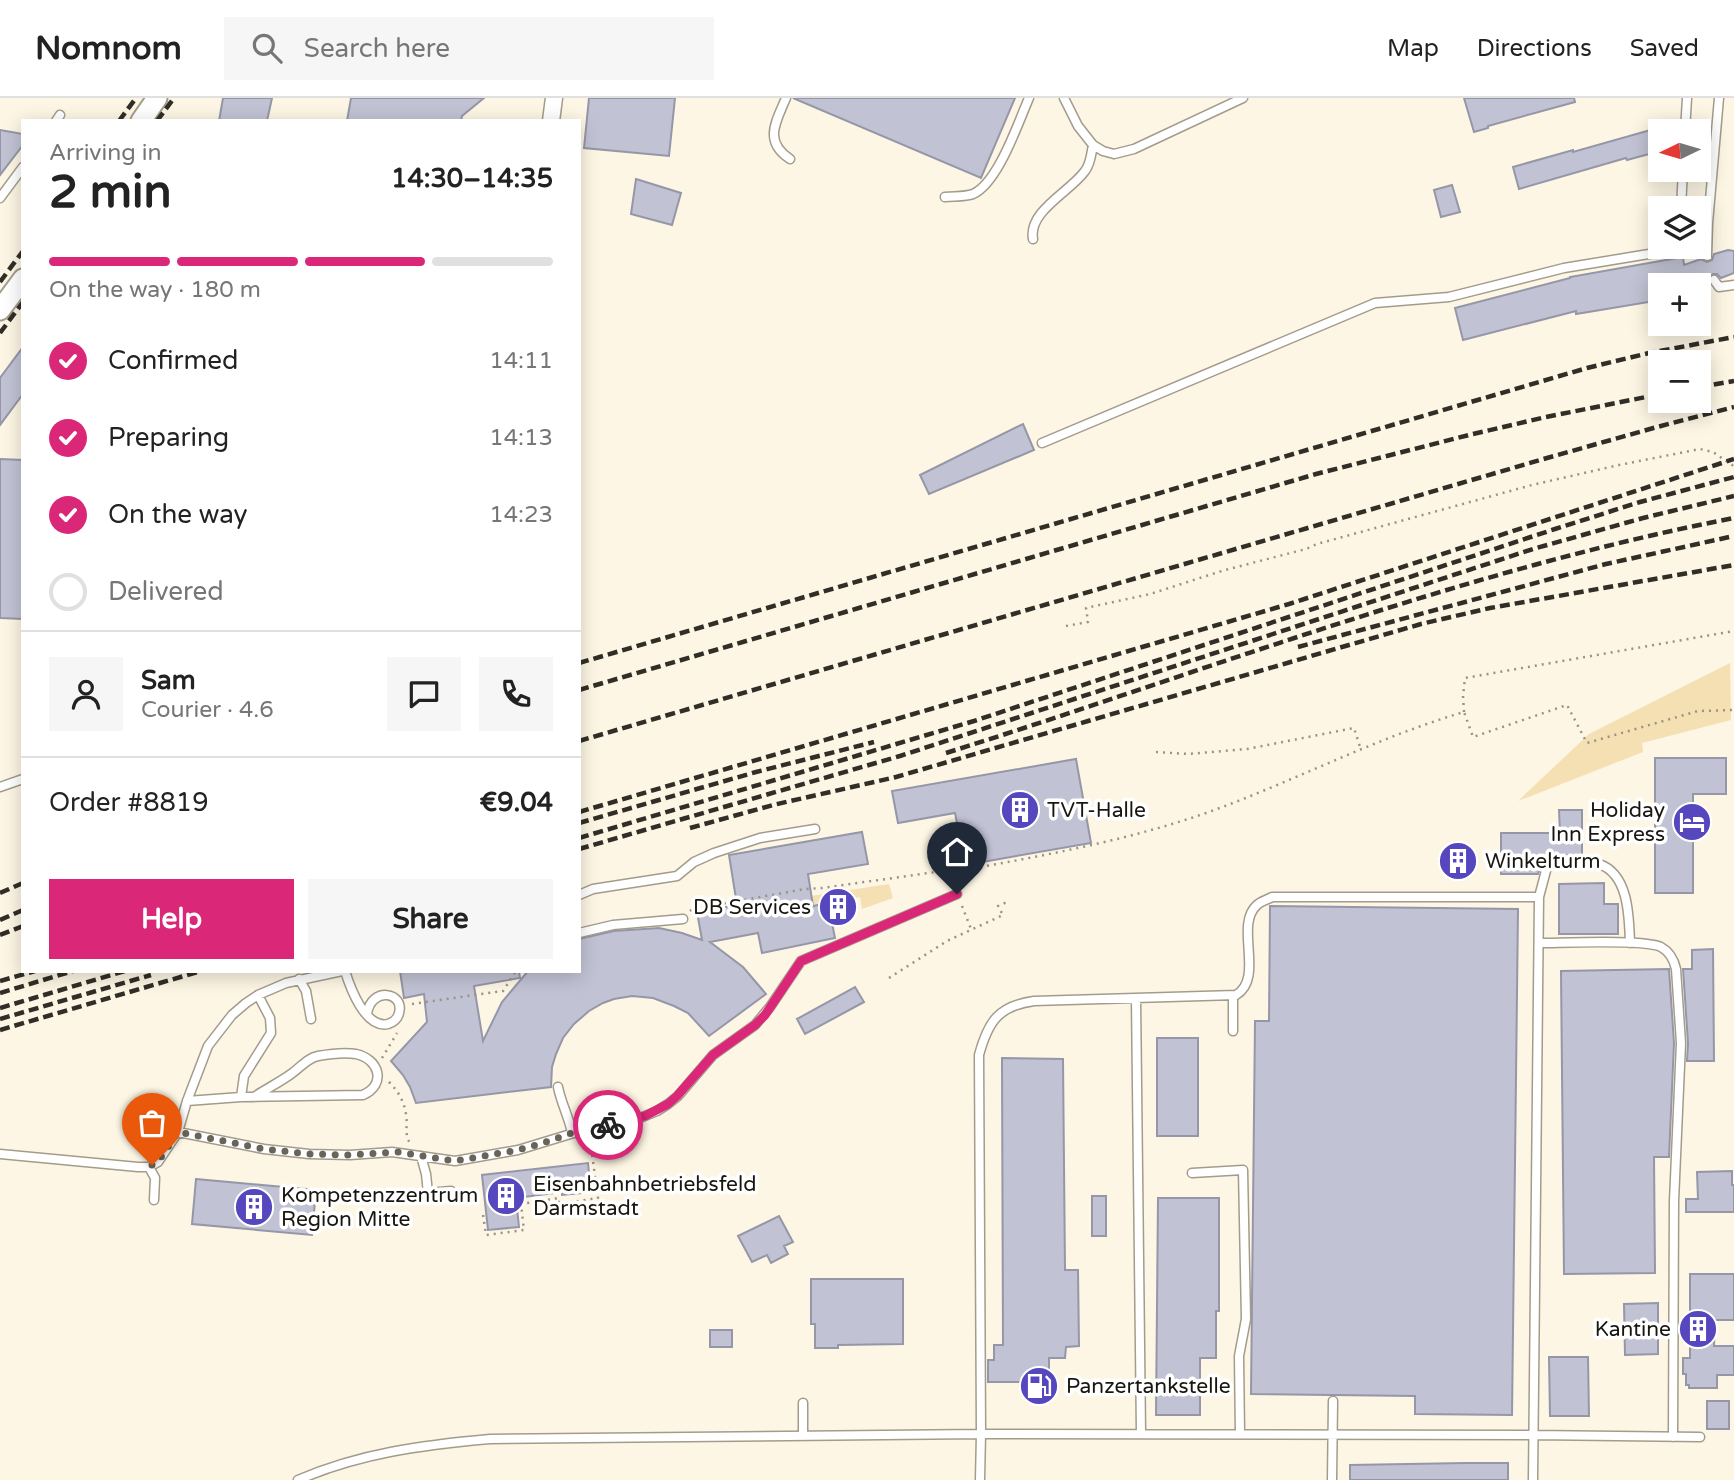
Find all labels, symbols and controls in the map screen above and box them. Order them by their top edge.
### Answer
search box [224,17,714,80]
text: Nomnom [35,29,182,68]
icon: search [248,29,286,67]
text: Search here [304,33,450,64]
text: Map [1387,34,1439,63]
text: Directions [1477,34,1592,63]
text: Saved [1630,34,1699,63]
north arrow [1648,119,1712,182]
map controls [1648,119,1711,413]
text: Arriving in [49,139,162,167]
text: 14:30–14:35 [391,163,553,194]
text: 2 min [49,165,172,220]
button: layers [1648,196,1711,259]
button: + [1648,273,1711,336]
text: On the way · 180 m [49,276,261,304]
icon: check [49,342,87,380]
text: Confirmed [108,345,238,376]
text: 14:11 [489,347,553,375]
button: − [1648,350,1711,413]
icon: check [49,419,87,457]
text: Preparing [108,422,229,453]
text: 14:13 [489,424,553,452]
icon: check [49,496,87,534]
text: On the way [108,499,248,530]
text: 14:23 [489,501,553,529]
text: Delivered [108,576,224,607]
button: person [49,657,123,731]
button: chat [387,657,461,731]
button: phone [479,657,553,731]
text: Sam [141,665,196,696]
text: Courier · 4.6 [141,696,274,724]
text: Order #8819 [49,787,209,818]
text: €9.04 [480,787,553,818]
building icon: TVT-Halle [999,789,1041,831]
place label: TVT-Halle [1047,798,1146,823]
place label: Holiday Inn Express [1550,798,1665,847]
hotel icon: Holiday Inn Express [1671,801,1713,843]
pin [927,822,987,894]
icon: home [938,833,976,871]
building icon: Winkelturm [1437,840,1479,882]
place label: Winkelturm [1485,849,1601,874]
button: Help [49,879,294,959]
button: Share [308,879,553,959]
building icon: DB Services [817,886,859,928]
place label: DB Services [693,895,811,920]
courier [573,1090,643,1160]
pin [122,1093,182,1165]
icon: bag [133,1104,171,1142]
icon: bike [589,1106,627,1144]
place label: Eisenbahnbetriebsfeld Darmstadt [533,1172,756,1221]
building icon: Eisenbahnbetriebsfeld Darmstadt [485,1175,527,1217]
place label: Kompetenzzentrum Region Mitte [281,1183,478,1232]
building icon: Kompetenzzentrum Region Mitte [233,1186,275,1228]
building icon: Kantine [1677,1308,1719,1350]
place label: Kantine [1595,1317,1671,1342]
fuel station icon: Panzertankstelle [1018,1365,1060,1407]
place label: Panzertankstelle [1066,1374,1231,1399]

